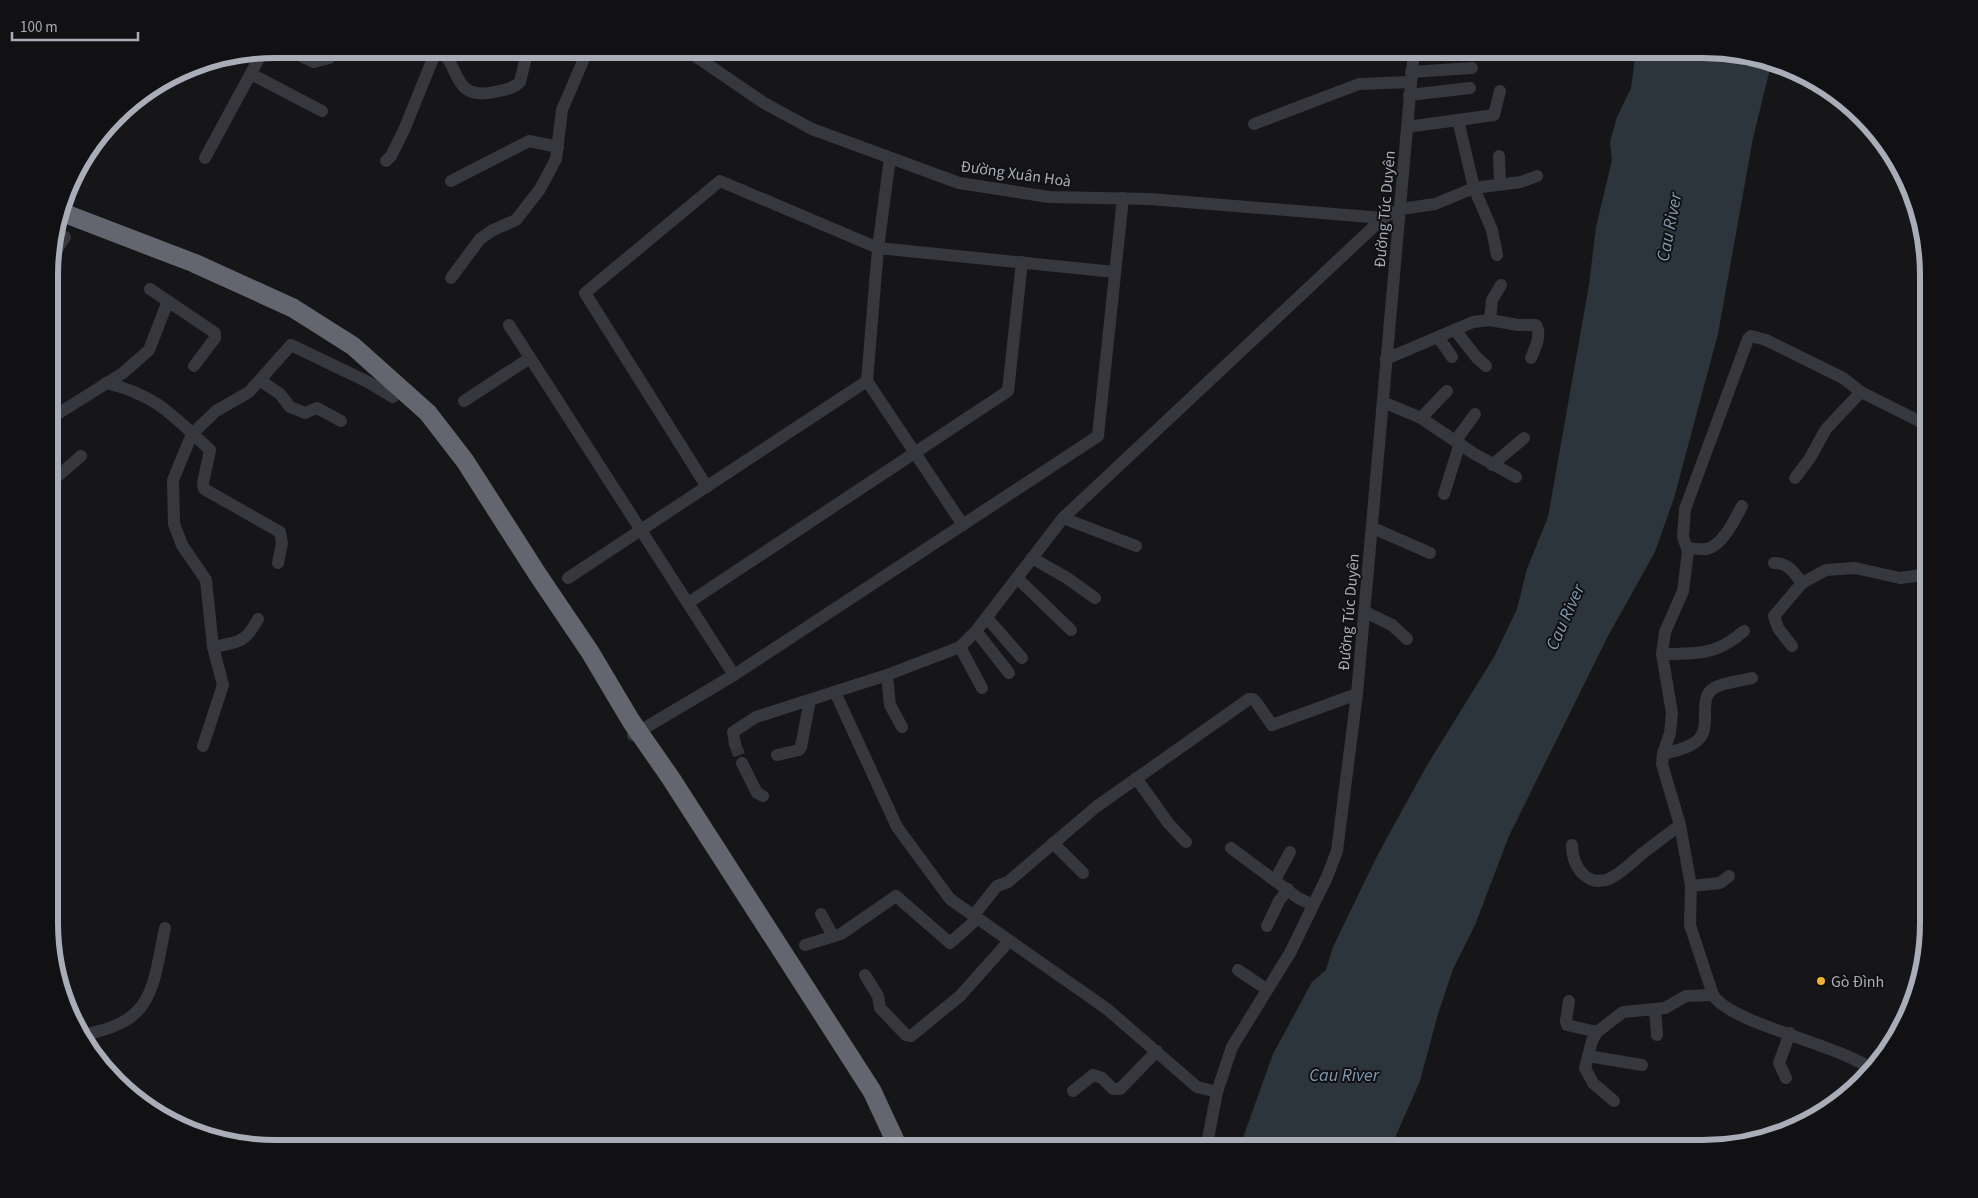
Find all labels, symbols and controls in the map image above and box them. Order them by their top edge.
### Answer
scale bar [12,10,139,42]
text: 100 m [20,17,58,38]
street label: Đường Túc Duyên [1369,150,1401,268]
street label: Đường Xuân Hoà [959,155,1072,193]
water label: Cau River [1651,190,1689,264]
street label: Đường Túc Duyên [1333,553,1365,671]
water label: Cau River [1540,580,1591,654]
place label: Gò Đình [1831,971,1884,993]
marker: Gò Đình [1815,975,1827,987]
water label: Cau River [1309,1063,1380,1088]

